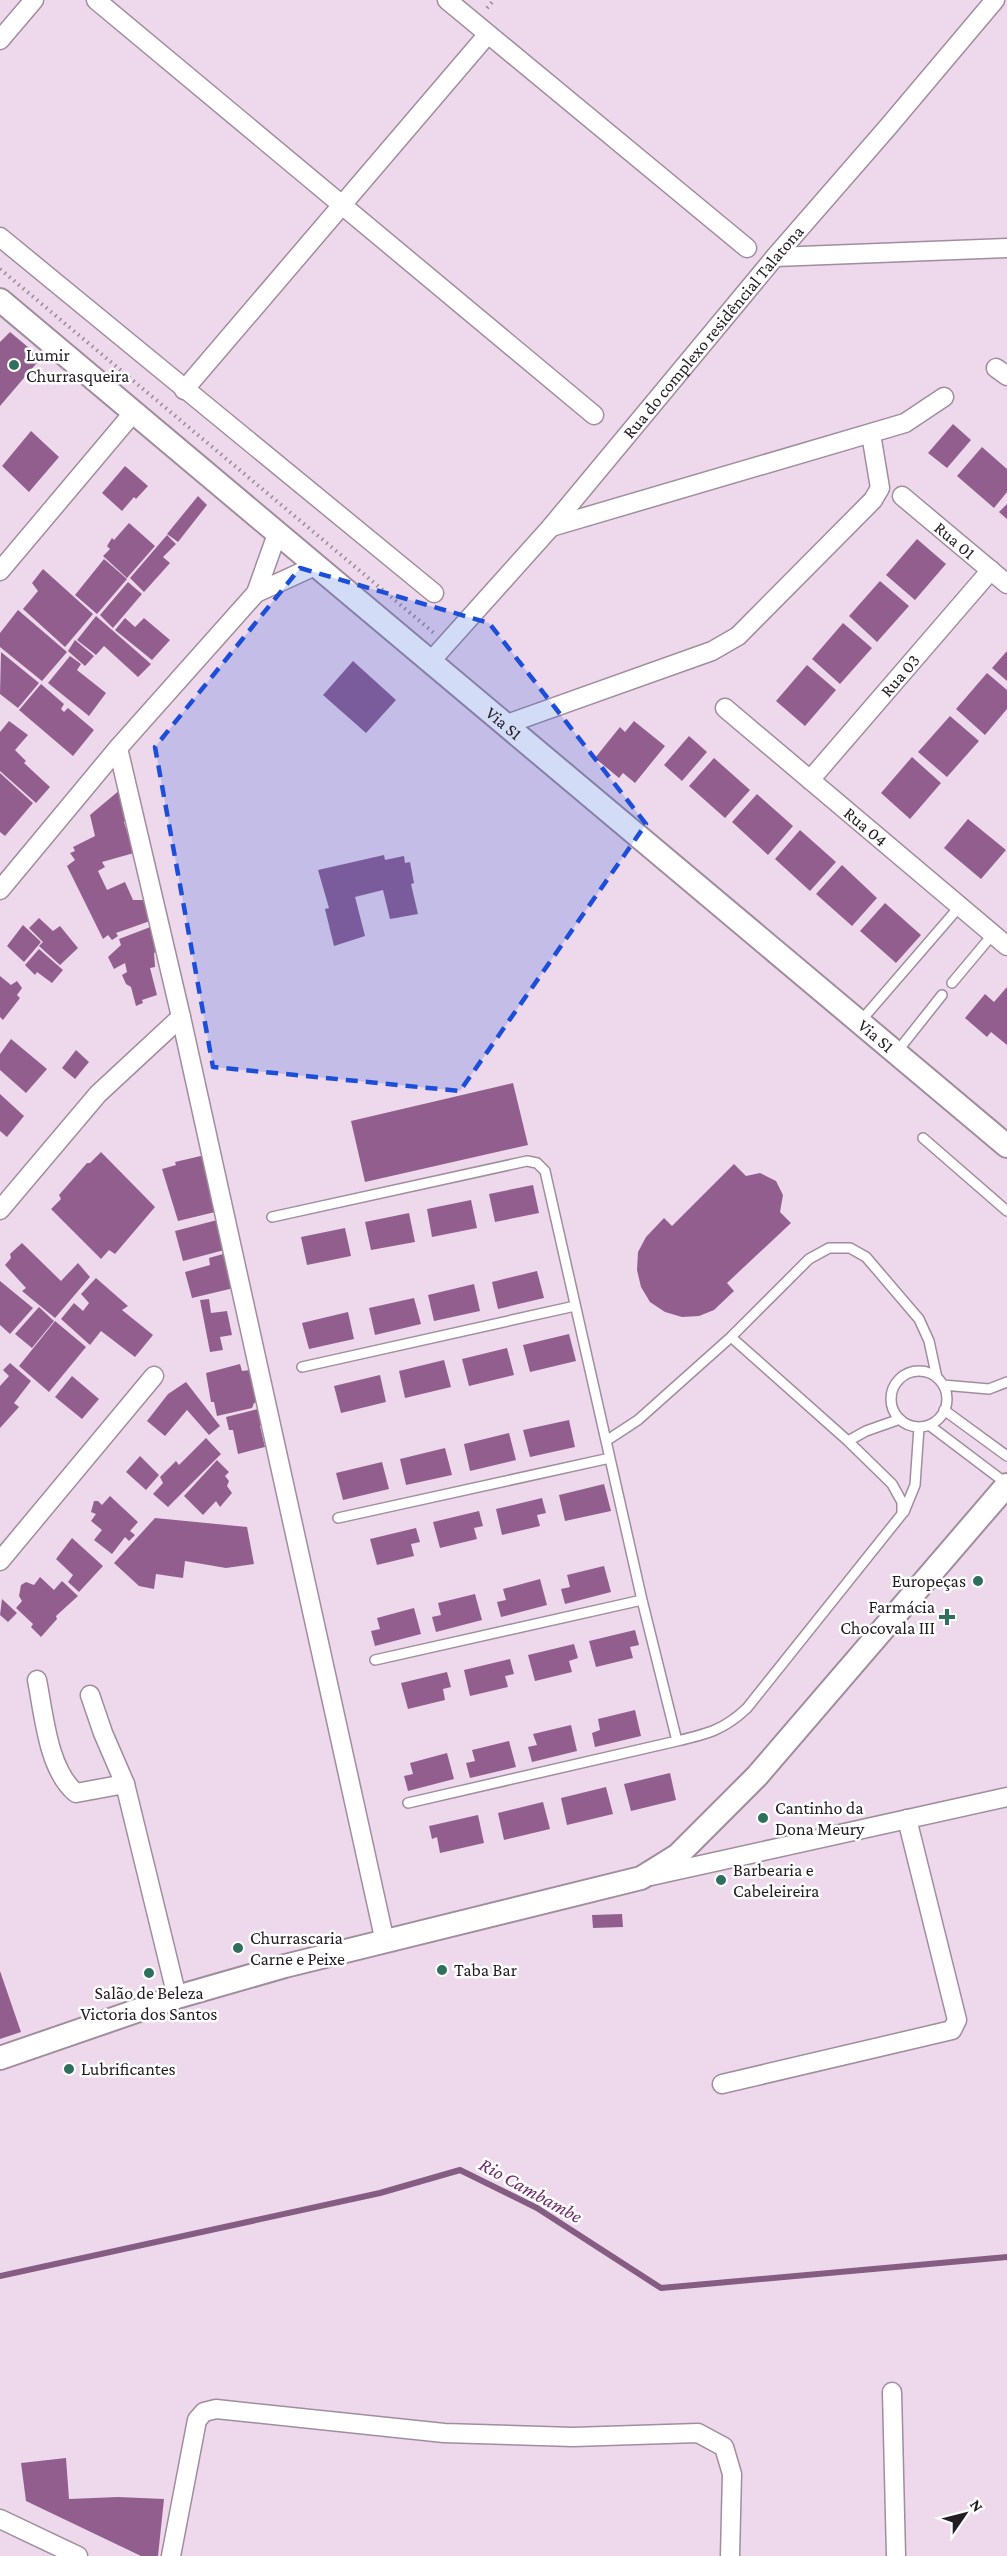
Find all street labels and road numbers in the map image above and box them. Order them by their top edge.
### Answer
street label: Rua do complexo residêncial Talatona [619,222,808,442]
street label: Rua 01 [930,517,979,563]
street label: Rua 03 [876,650,924,701]
street label: Via S1 [482,702,526,744]
street label: Rua 04 [840,803,891,851]
street label: Via S1 [854,1015,898,1057]

